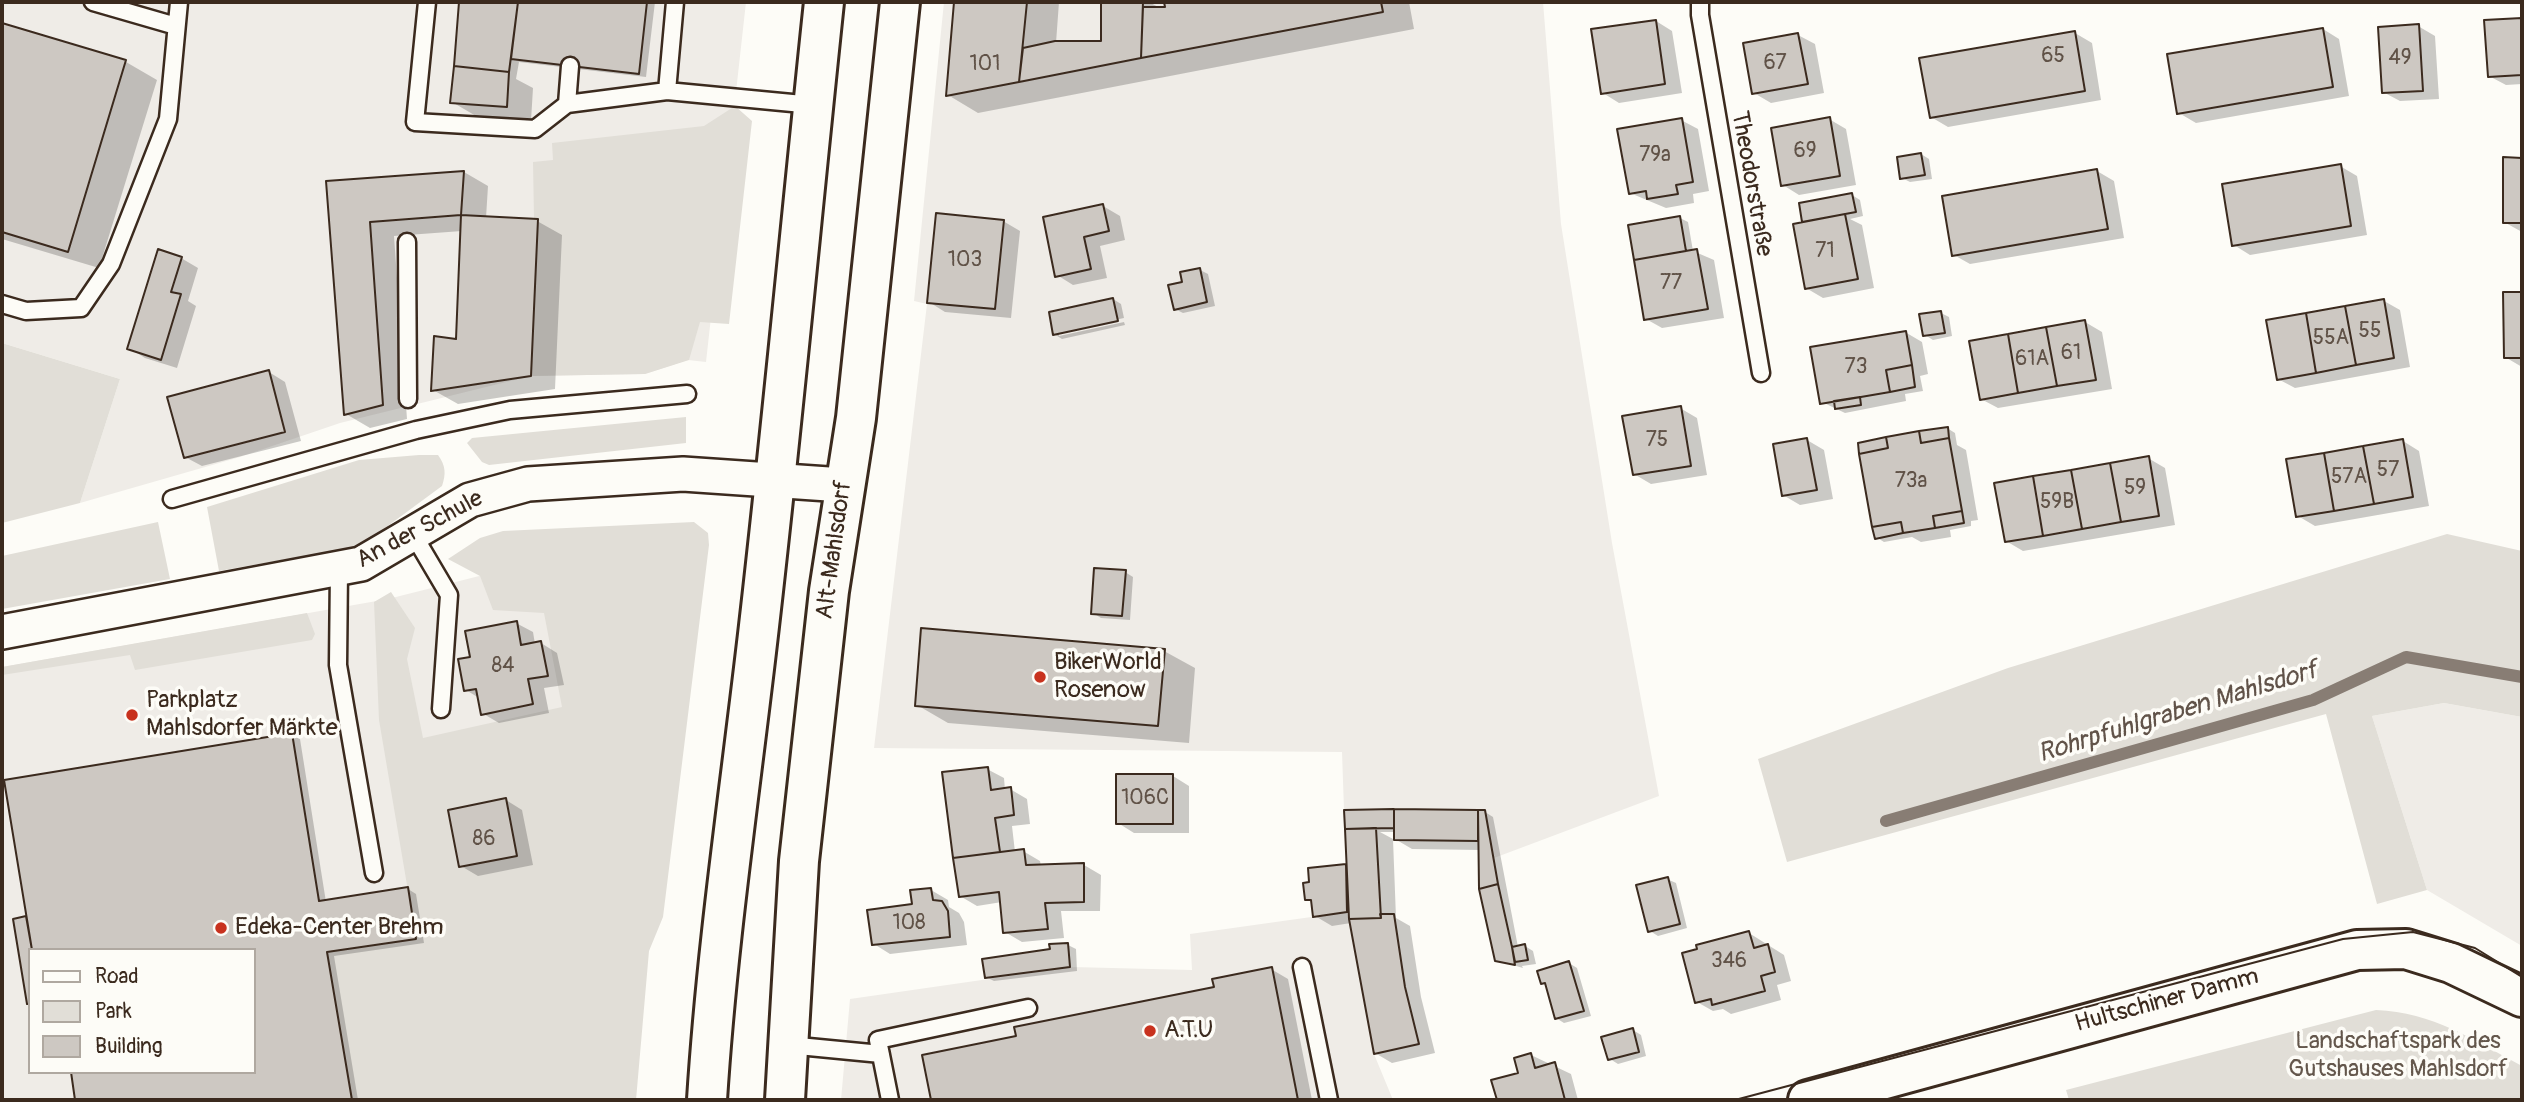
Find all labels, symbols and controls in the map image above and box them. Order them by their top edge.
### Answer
house number: 65 [2041,44,2065,70]
house number: 49 [2389,46,2411,72]
house number: 67 [1763,51,1787,77]
house number: 101 [970,52,1000,78]
street label: Theodorstraße [1724,109,1778,259]
house number: 69 [1793,139,1817,165]
house number: 79a [1639,143,1671,169]
house number: 71 [1815,239,1835,265]
house number: 103 [948,248,982,274]
house number: 77 [1660,271,1682,297]
house number: 55 [2359,319,2381,345]
house number: 55A [2313,326,2349,352]
house number: 61 [2061,341,2081,367]
house number: 61A [2015,347,2049,373]
house number: 73 [1845,355,1867,381]
house number: 75 [1646,428,1668,454]
house number: 57 [2377,458,2399,484]
house number: 57A [2331,465,2367,491]
house number: 73a [1895,469,1927,495]
house number: 59 [2124,476,2146,502]
street label: Alt-Mahlsdorf [811,479,859,621]
street label: An der Schule [352,485,488,575]
house number: 59B [2040,490,2074,516]
place label: BikerWorld Rosenow [1054,649,1162,705]
house number: 84 [492,654,514,680]
water label: Rohrpfuhlgraben Mahlsdorf [2035,656,2321,770]
marker: BikerWorld Rosenow [1032,669,1048,685]
place label: Parkplatz Mahlsdorfer Märkte [146,687,338,743]
marker: Parkplatz Mahlsdorfer Märkte [124,707,140,723]
house number: 106C [1121,786,1169,812]
house number: 86 [473,827,495,853]
house number: 108 [892,911,926,937]
place label: Edeka-Center Brehm [235,914,444,942]
marker: Edeka-Center Brehm [213,920,229,936]
legend [28,948,256,1074]
house number: 346 [1711,949,1747,975]
text: Road [95,963,139,990]
street label: Hultschiner Damm [2072,963,2262,1039]
text: Park [95,998,132,1025]
place label: A.T.U [1164,1017,1213,1045]
marker: A.T.U [1142,1023,1158,1039]
park label: Landschaftspark des Gutshauses Mahlsdorf [2288,1028,2508,1084]
text: Building [95,1033,162,1060]

